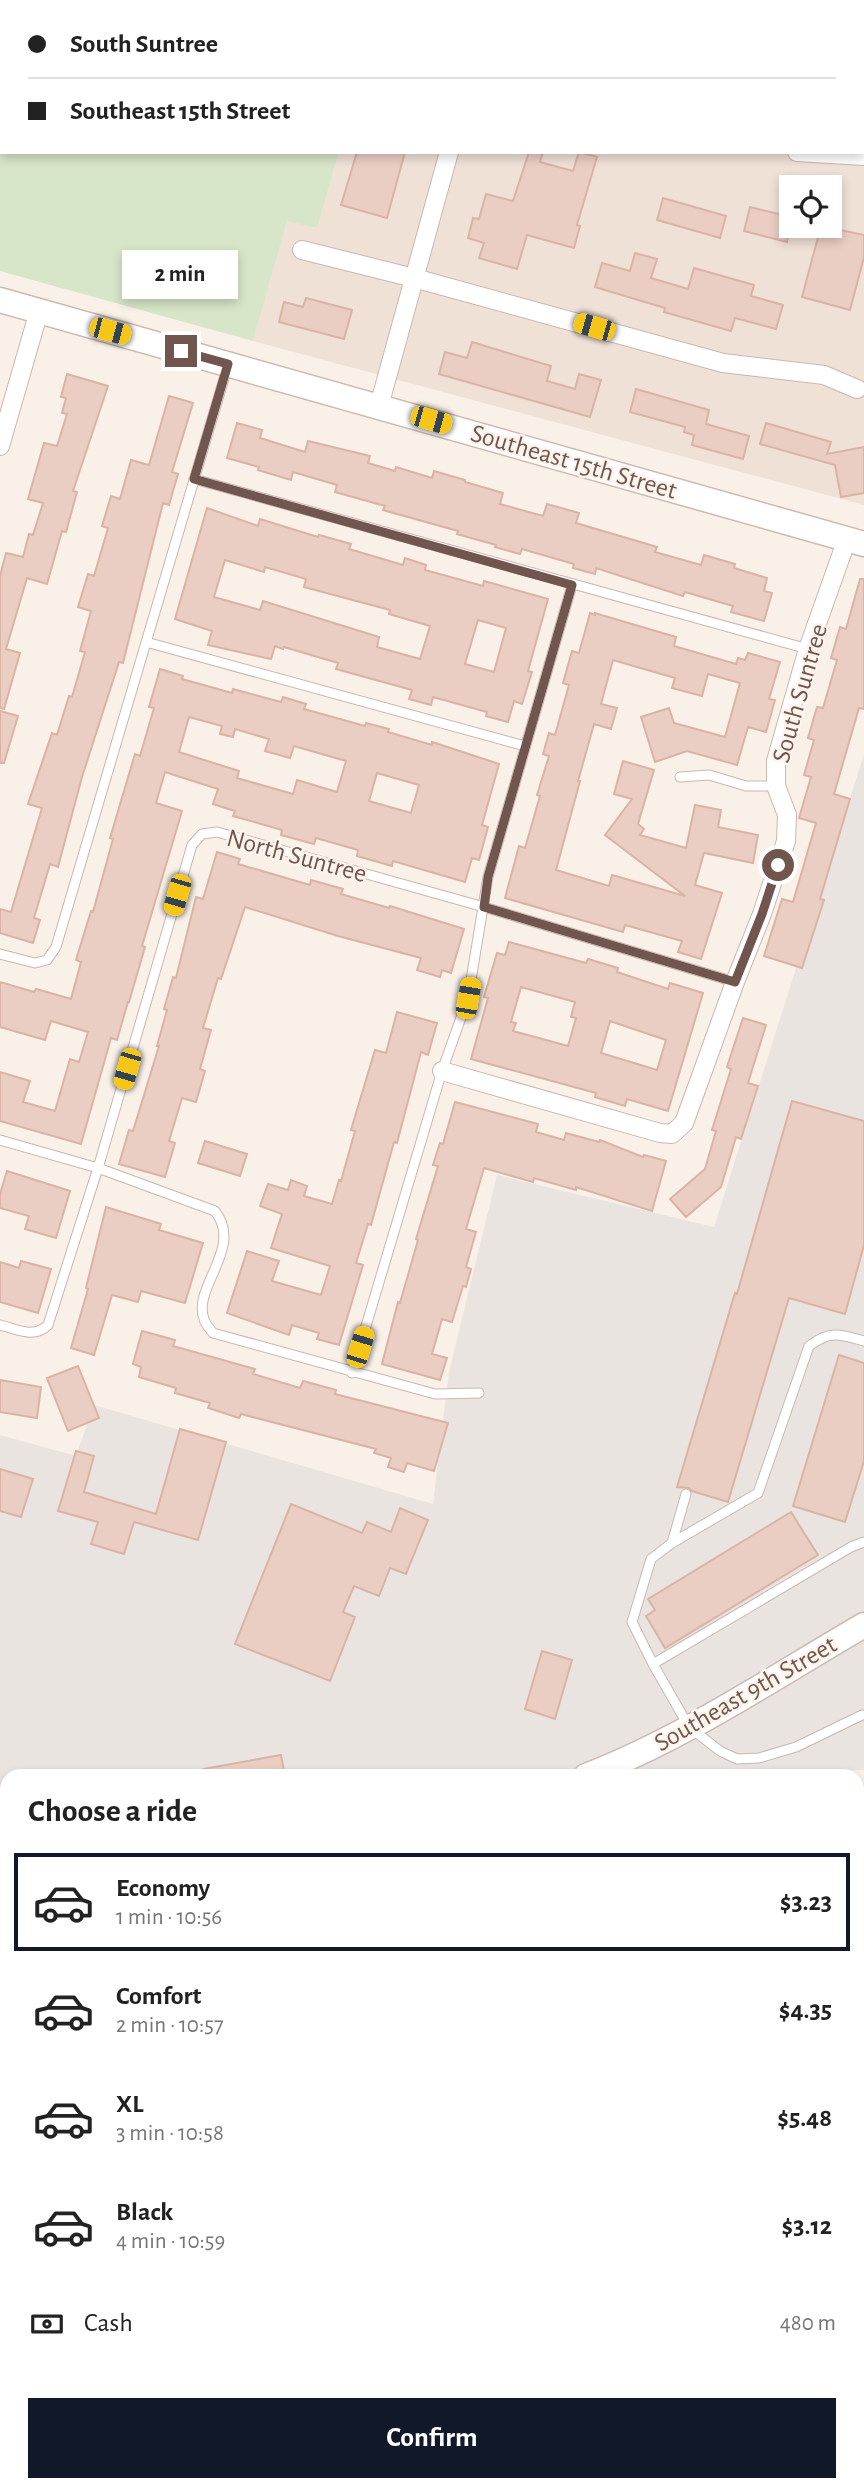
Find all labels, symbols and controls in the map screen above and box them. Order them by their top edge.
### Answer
text: South Suntree [70,31,218,57]
text: Southeast 15th Street [70,98,290,124]
map controls [779,175,842,238]
button: locate [779,175,842,238]
callout: 2 min [123,250,239,298]
text: 2 min [154,263,206,286]
car [571,311,618,343]
car [87,315,134,347]
route end [165,335,197,367]
car [408,404,455,436]
street label: Southeast 15th Street [468,420,680,504]
street label: South Suntree [768,621,832,766]
street label: North Suntree [224,825,369,887]
route start [762,849,794,881]
car [162,872,193,918]
car [455,975,482,1021]
car [112,1046,143,1092]
car [344,1324,377,1370]
street label: Southeast 9th Street [650,1631,841,1756]
text: Choose a ride [28,1795,197,1827]
icon: car [32,1871,95,1934]
text: Economy [116,1875,210,1901]
text: $3.23 [780,1889,832,1915]
text: 1 min · 10:56 [116,1906,222,1929]
icon: car [32,1979,95,2042]
text: Comfort [116,1983,201,2009]
text: $4.35 [779,1997,832,2023]
text: 2 min · 10:57 [116,2014,223,2037]
icon: car [32,2087,95,2150]
text: XL [116,2091,143,2117]
text: $5.48 [777,2105,832,2131]
text: 3 min · 10:58 [116,2122,224,2145]
icon: car [32,2195,95,2258]
text: Black [116,2199,173,2225]
text: $3.12 [782,2213,832,2239]
text: 4 min · 10:59 [116,2230,225,2253]
icon: cash [28,2305,66,2343]
text: Cash [84,2310,133,2336]
text: 480 m [780,2312,836,2335]
button: Confirm [28,2398,836,2478]

